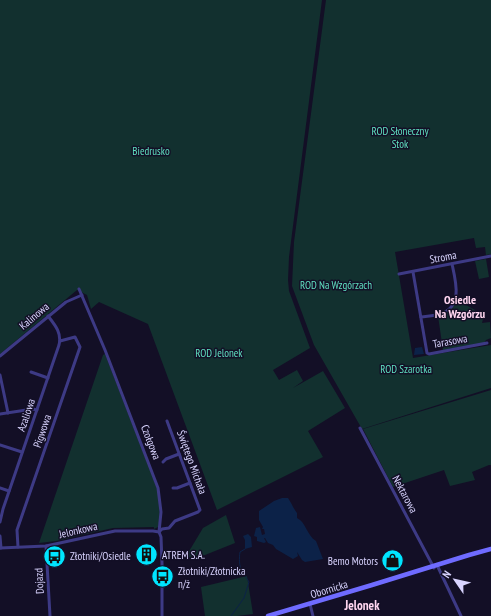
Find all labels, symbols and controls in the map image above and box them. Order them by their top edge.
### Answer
park label: ROD Słoneczny Stok [371,124,429,151]
park label: Biedrusko [132,144,170,158]
street label: Stroma [428,248,458,266]
park label: ROD Na Wzgórzach [300,278,372,292]
district label: Osiedle Na Wzgórzu [435,292,485,321]
street label: Kalinowa [16,299,52,333]
street label: Tarasowa [432,331,468,351]
park label: ROD Jelonek [195,346,243,360]
park label: ROD Szarotka [380,362,432,376]
street label: Azaliowa [14,397,38,433]
street label: Pigwowa [30,413,54,449]
street label: Czołgowa [138,423,164,461]
street label: Świętego Michała [174,428,210,496]
street label: Nektarowa [389,473,421,515]
street label: Jelonkowa [56,519,99,541]
building icon: ATREM S.A. [134,542,160,568]
bus stop icon: Złotniki/Osiedle [42,543,68,569]
place label: ATREM S.A. [162,548,205,562]
shop icon: Bemo Motors [380,548,406,574]
place label: Złotniki/Osiedle [70,549,131,563]
place label: Bemo Motors [328,554,378,568]
north arrow [435,560,475,600]
bus stop icon: Złotniki/Złotnicka n/ż [149,564,175,590]
place label: Złotniki/Złotnicka n/ż [178,564,245,591]
street label: Dojazd [31,567,47,594]
text: N [439,568,454,581]
street label: Obornicka [309,577,349,601]
district label: Jelonek [343,597,380,614]

